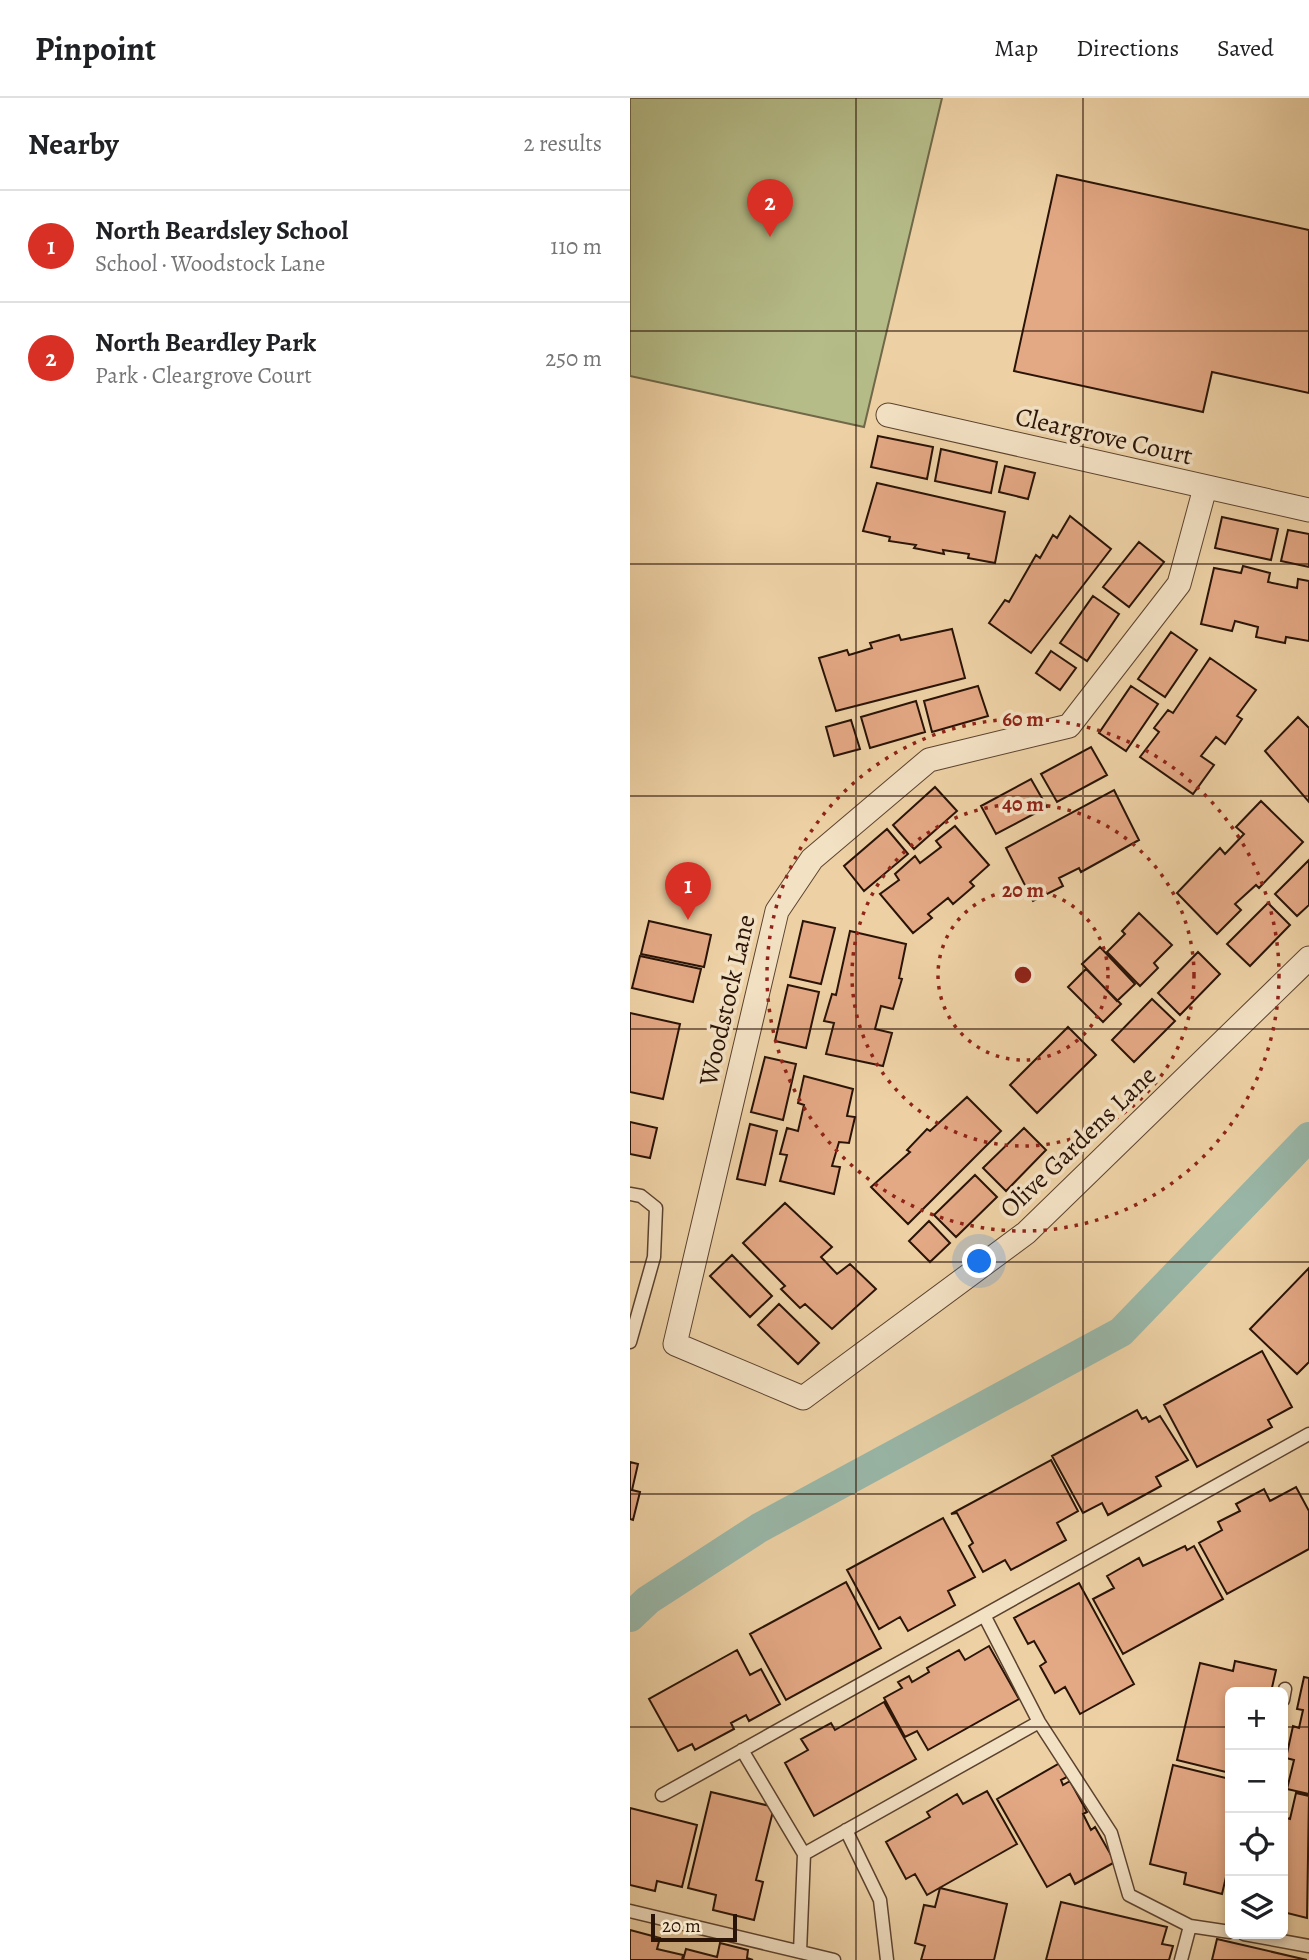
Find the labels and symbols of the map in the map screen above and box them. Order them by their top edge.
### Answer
pin: 2 [747,179,793,237]
street label: Cleargrove Court [1012,399,1196,473]
text: 60 m [1002,705,1044,733]
text: 40 m [1002,790,1044,818]
pin: 1 [665,862,711,920]
text: 20 m [1002,876,1044,904]
street label: Woodstock Lane [690,911,764,1090]
centre of rings [1011,963,1035,987]
street label: Olive Gardens Lane [992,1058,1164,1226]
your location [962,1244,996,1278]
scale bar [651,1911,737,1943]

